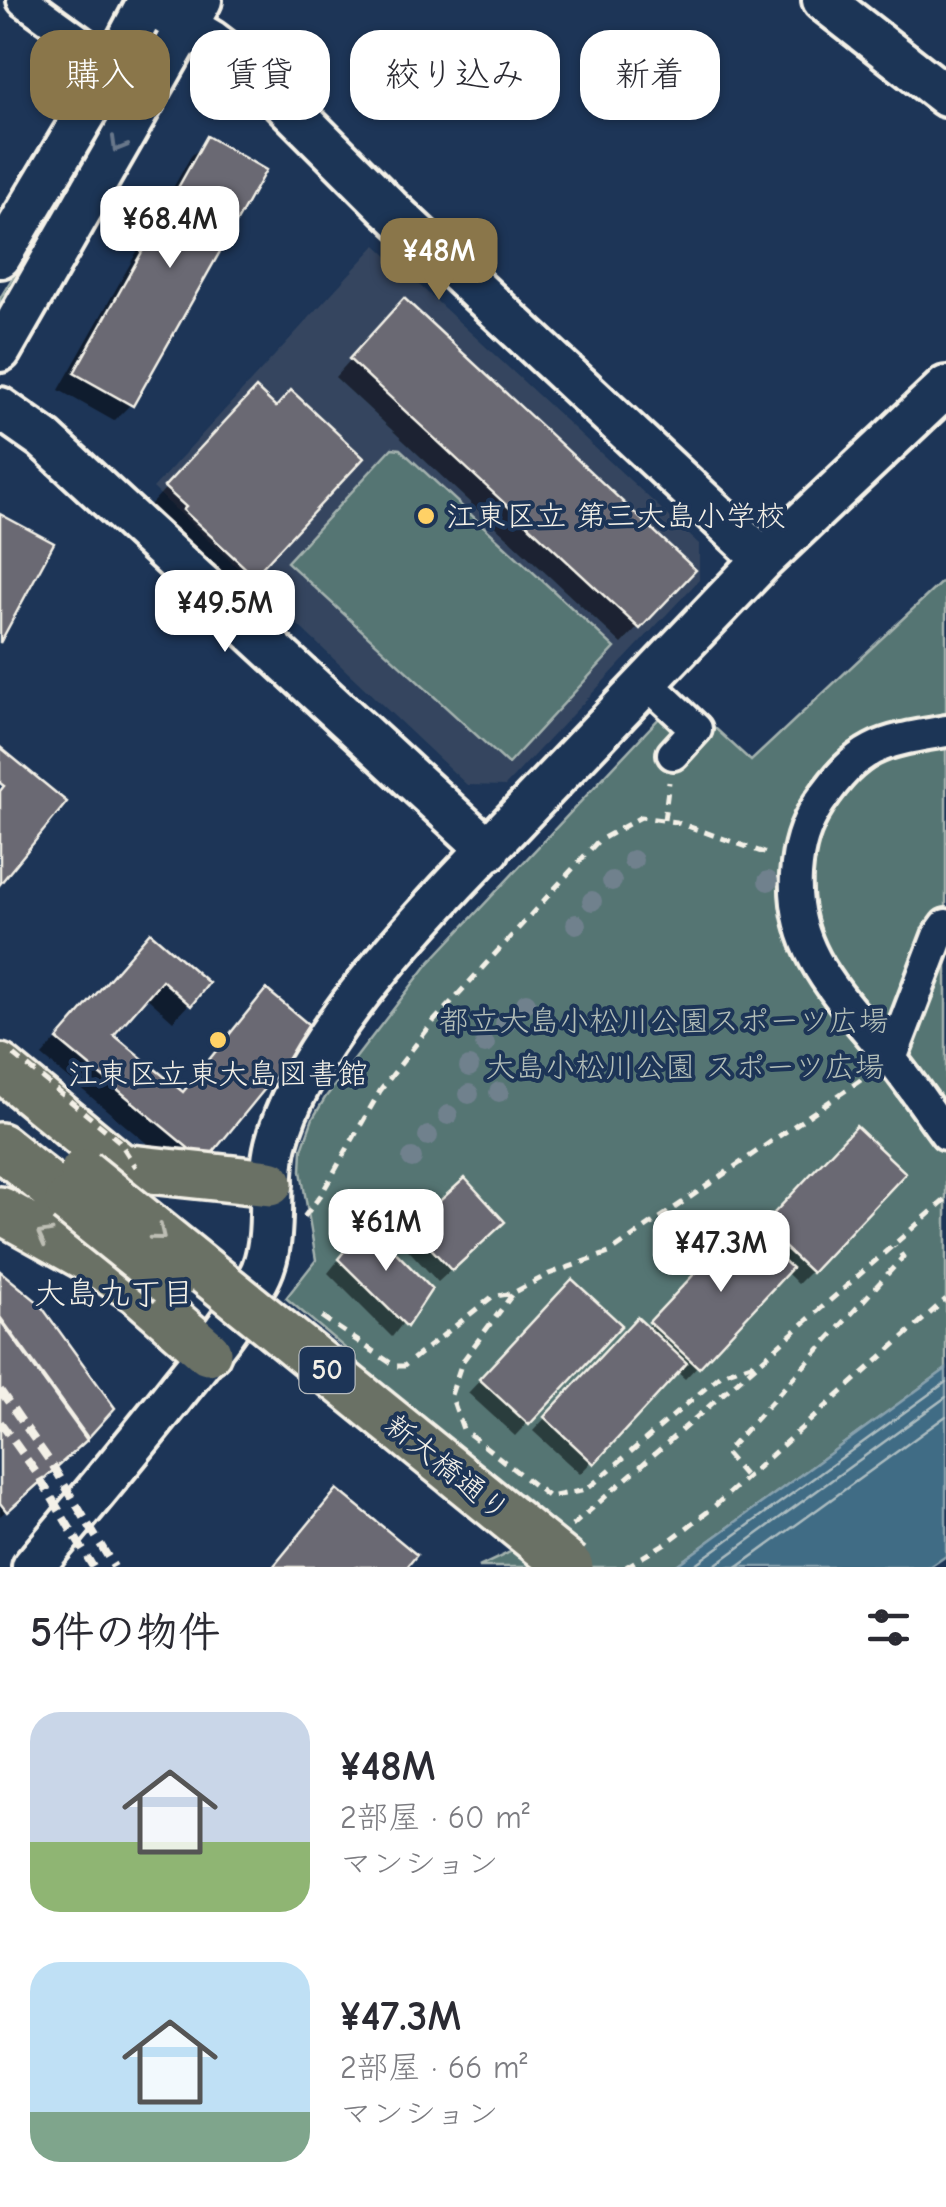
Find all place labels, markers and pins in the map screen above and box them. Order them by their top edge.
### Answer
pin: ¥68.4M [89,186,251,271]
pin: ¥48M [380,218,498,303]
place label: 江東区立 第三大島小学校 [446,499,786,534]
marker: 江東区立 第三大島小学校 [415,505,437,527]
pin: ¥49.5M [144,570,306,655]
marker: 江東区立東大島図書館 [207,1029,229,1051]
place label: 江東区立東大島図書館 [68,1057,368,1092]
pin: ¥61M [327,1189,445,1274]
pin: ¥47.3M [640,1210,802,1295]

